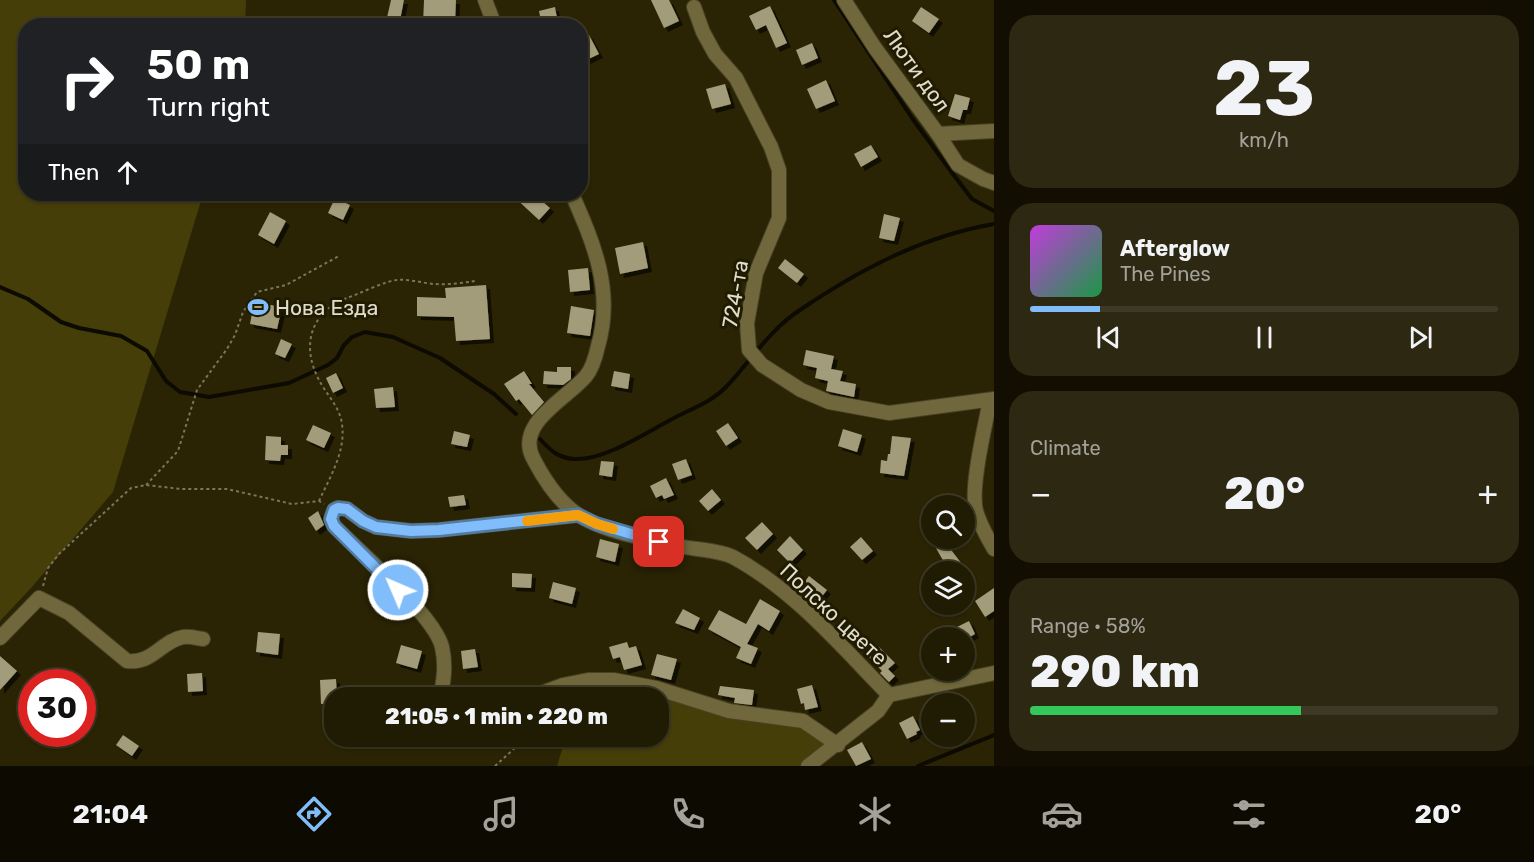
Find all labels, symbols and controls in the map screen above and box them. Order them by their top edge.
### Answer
street label: Люти дол [878,23,956,117]
text: 50 m [147,40,250,90]
icon: right [48,42,126,120]
text: 23 [1213,42,1315,135]
text: Turn right [147,91,270,123]
text: km/h [1239,128,1289,152]
icon: ahead [111,156,144,189]
text: Then [48,159,99,186]
text: Afterglow [1120,235,1230,262]
street label: 724-та [717,258,753,330]
text: The Pines [1120,262,1211,286]
sports icon: Нова Езда [246,295,270,319]
place label: Нова Езда [275,295,378,320]
icon: previous [1092,321,1125,354]
icon: pause [1248,321,1281,354]
icon: next [1404,321,1437,354]
text: Climate [1030,436,1101,460]
text: 20° [1224,467,1305,520]
text: − [1030,474,1051,513]
text: + [1477,474,1498,513]
map controls [921,495,975,747]
button: search [921,495,975,549]
pin [633,516,684,567]
icon: arrive [642,525,675,558]
position arrow [366,558,430,622]
street label: Полско цвете [775,558,893,670]
button: layers [921,561,975,615]
text: Range · 58% [1030,614,1146,638]
button: + [921,627,975,681]
text: 290 km [1030,645,1200,698]
speed limit sign: 30 [18,669,96,747]
button: − [921,693,975,747]
text: 21:05 · 1 min · 220 m [385,703,608,730]
icon: directions [293,793,335,835]
icon: music [480,793,522,835]
icon: phone [667,793,709,835]
icon: climate [854,793,896,835]
icon: car [1041,793,1083,835]
icon: filters [1228,793,1270,835]
text: 21:04 [72,798,148,830]
text: 20° [1414,798,1461,830]

